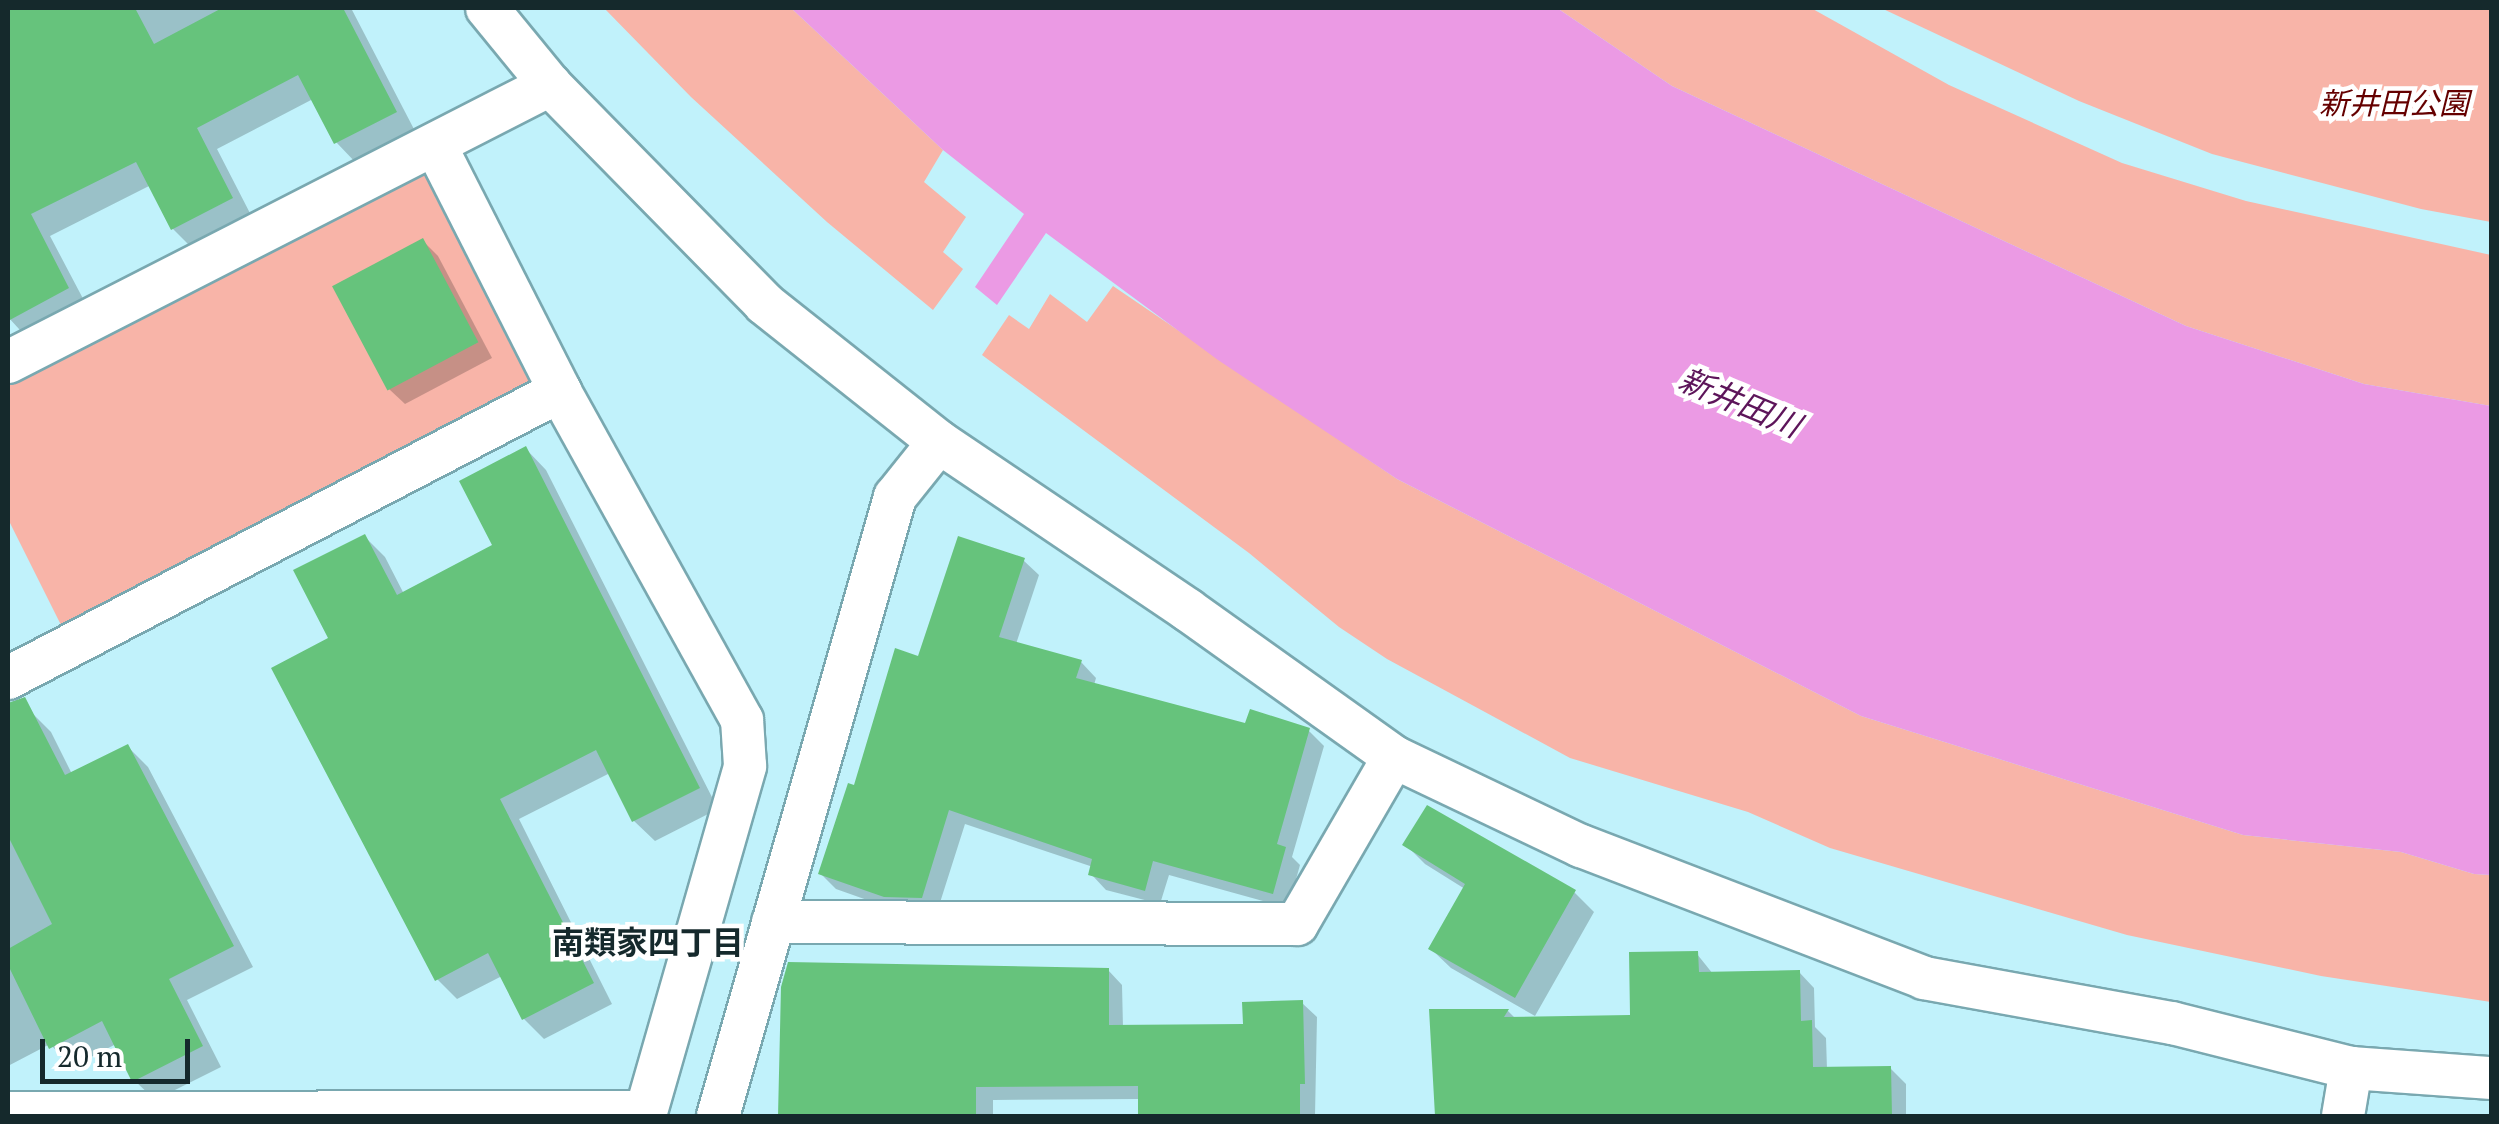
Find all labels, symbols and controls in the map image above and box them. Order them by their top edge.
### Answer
park label: 新井田公園 [2319,85,2469,121]
water label: 新井田川 [1674,359,1806,445]
district label: 南類家四丁目 [552,923,744,961]
scale bar [45,1019,195,1081]
text: 20 m [57,1036,122,1076]

